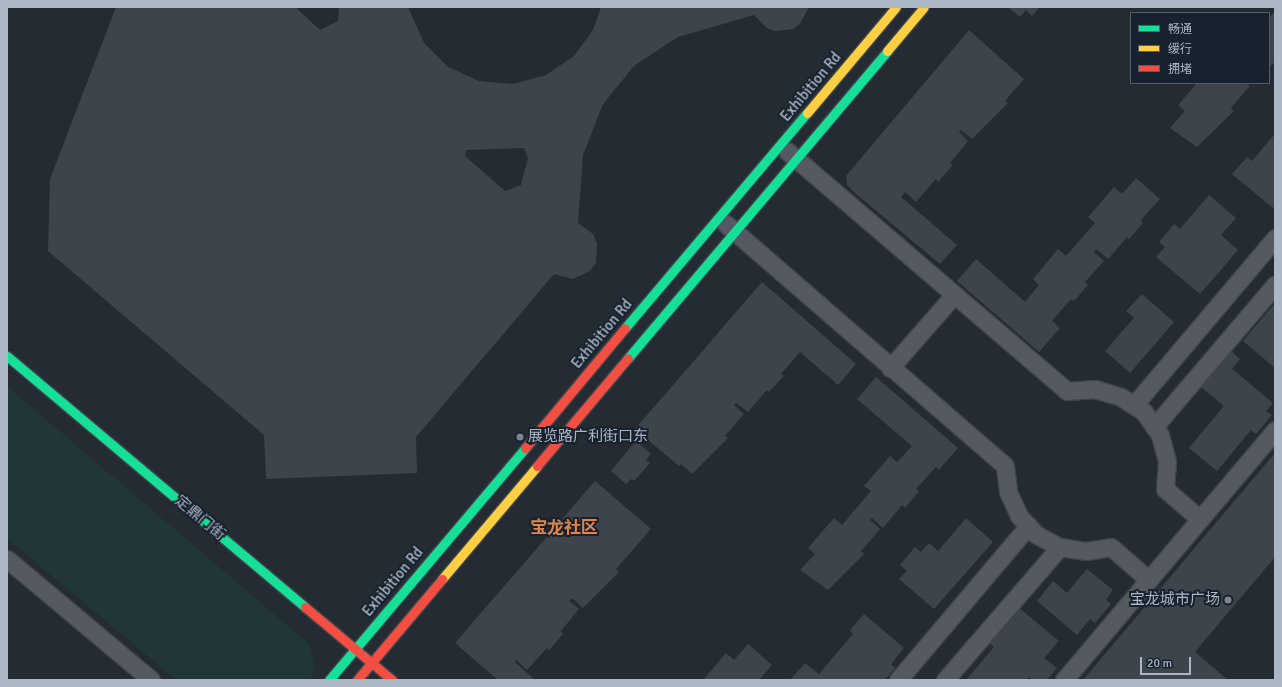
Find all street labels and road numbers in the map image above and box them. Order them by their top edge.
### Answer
street label: Exhibition Rd [777,49,845,125]
street label: Exhibition Rd [568,296,636,372]
street label: 定鼎门街 [171,492,229,544]
street label: Exhibition Rd [359,544,427,620]

